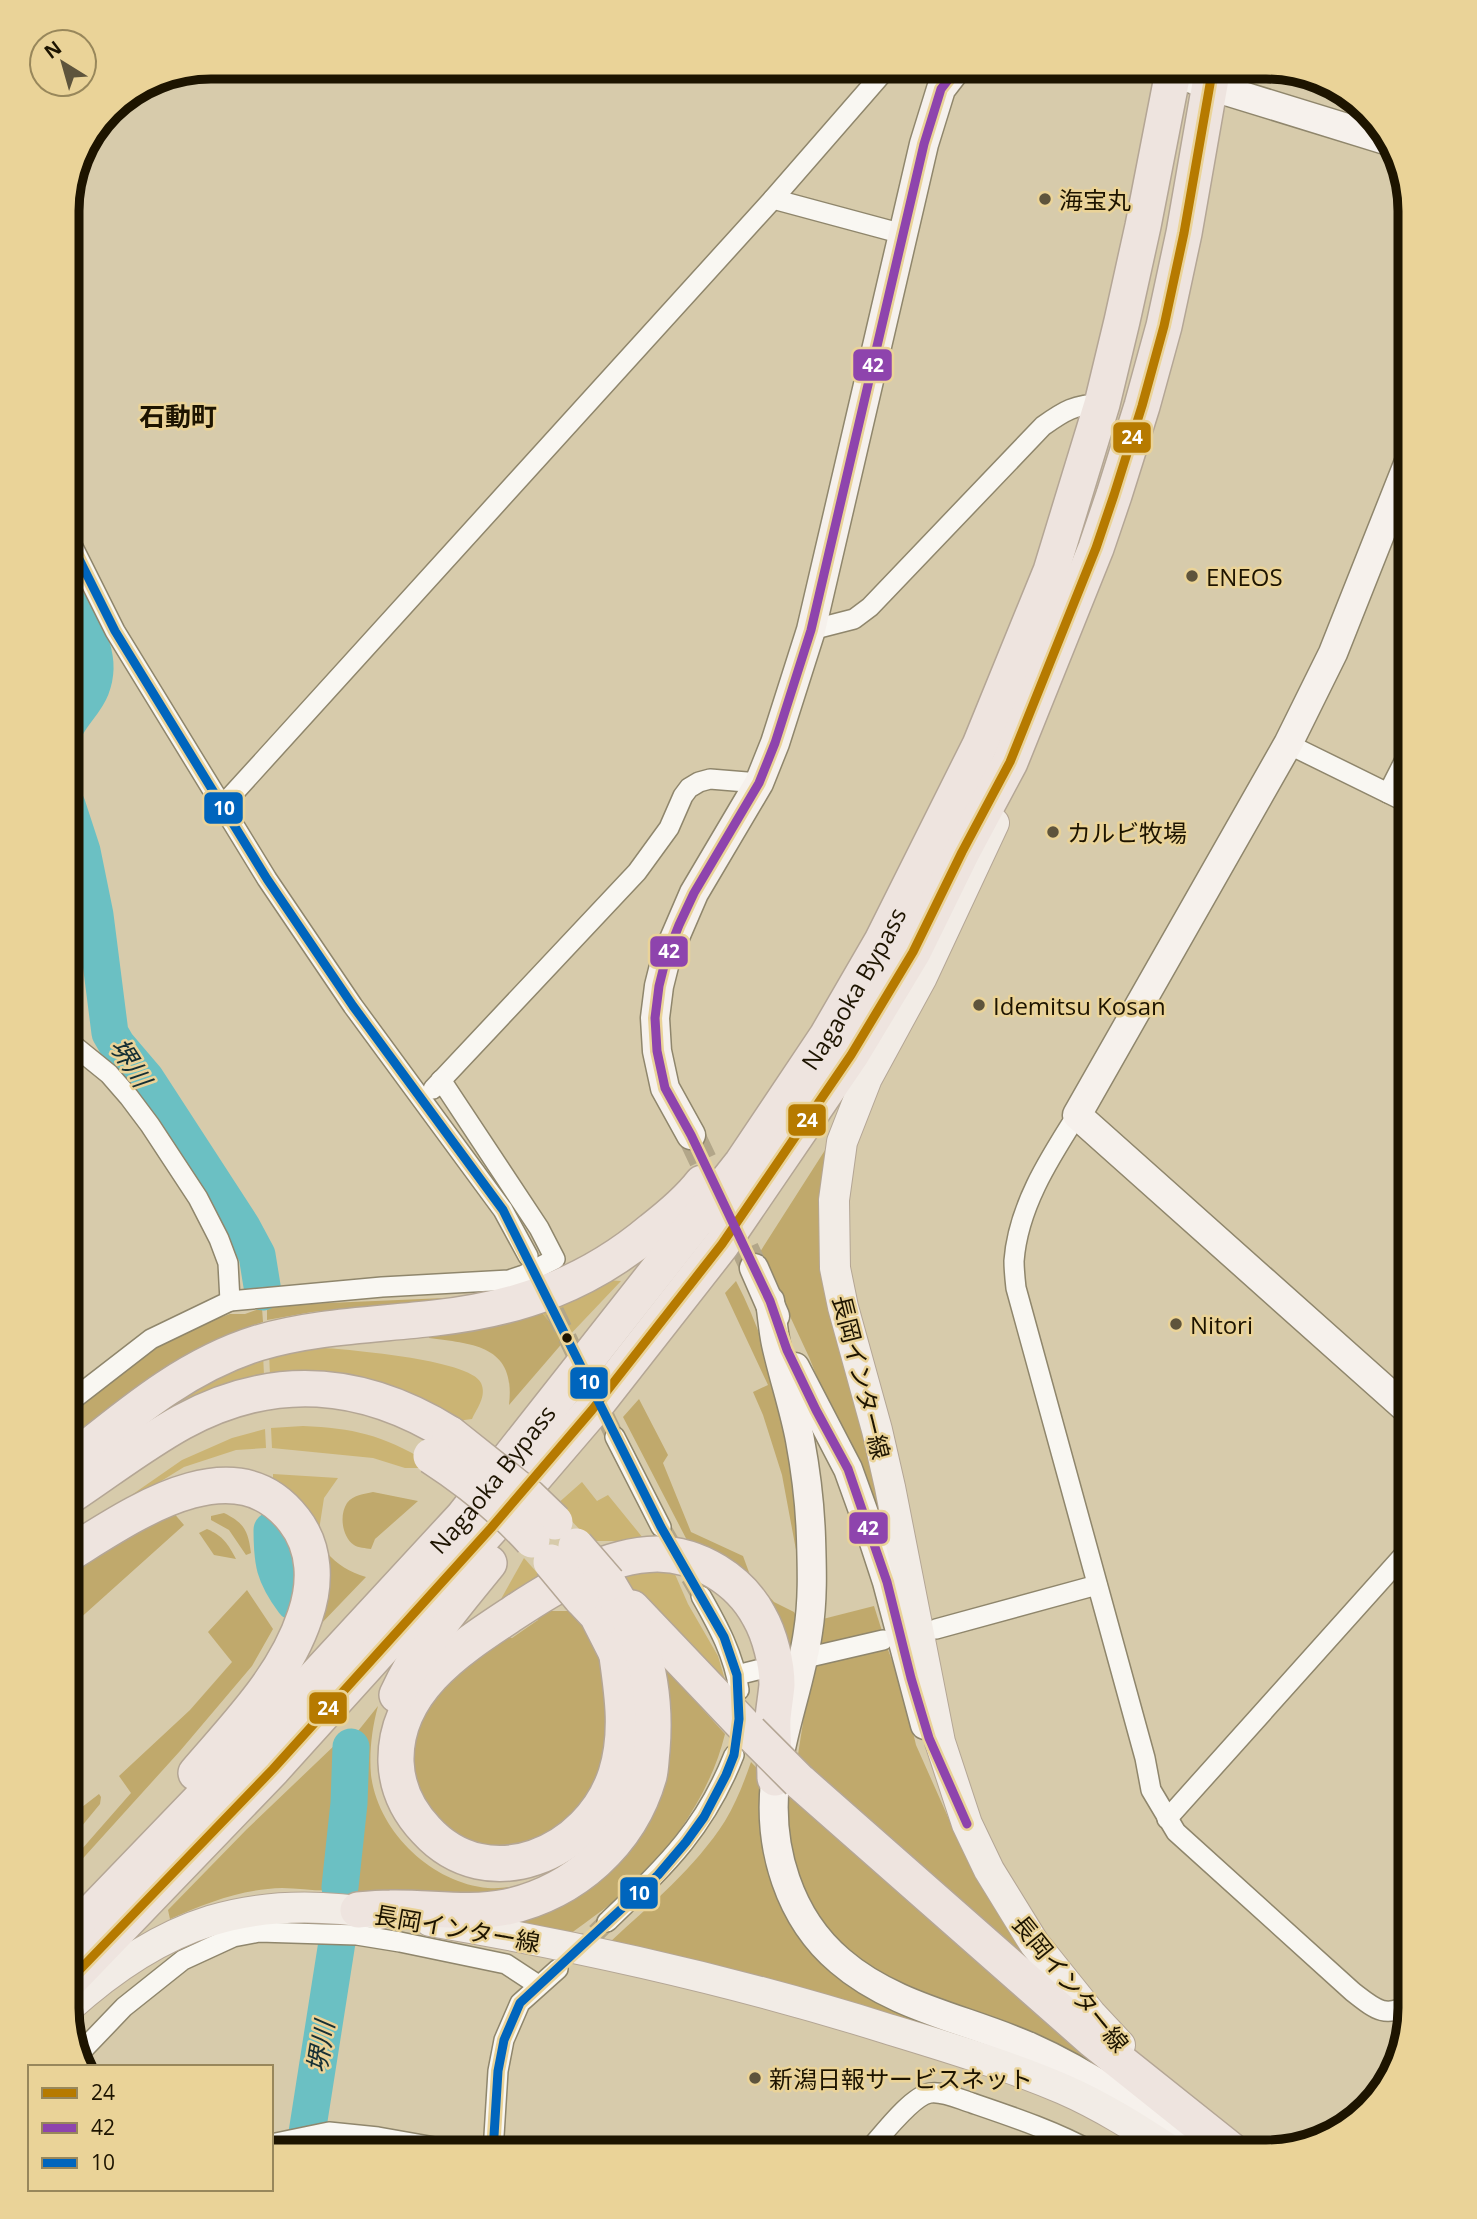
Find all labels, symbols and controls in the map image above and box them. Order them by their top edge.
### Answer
north arrow [28,28,98,98]
text: N [39,34,67,64]
place label: 海宝丸 [1059,183,1131,216]
marker: 海宝丸 [1037,191,1053,207]
line badge: 42 [852,348,893,382]
text: 42 [862,352,884,378]
district label: 石動町 [139,398,217,434]
line badge: 24 [1112,421,1152,454]
text: 24 [1121,424,1143,450]
place label: ENEOS [1206,560,1283,593]
marker: ENEOS [1184,568,1200,584]
line badge: 10 [203,791,244,825]
text: 10 [213,795,235,821]
place label: カルビ牧場 [1067,816,1187,849]
marker: カルビ牧場 [1045,824,1061,840]
street label: Nagaoka Bypass [793,901,913,1076]
line badge: 42 [649,935,689,968]
text: 42 [658,938,680,964]
place label: Idemitsu Kosan [993,989,1166,1022]
marker: Idemitsu Kosan [971,997,987,1013]
water label: 堺川 [102,1030,162,1096]
line badge: 24 [787,1103,827,1137]
text: 24 [796,1107,818,1133]
street label: 長岡インター線 [826,1292,898,1462]
place label: Nitori [1190,1308,1253,1341]
marker: Nitori [1168,1316,1184,1332]
unlabelled marker [560,1331,574,1345]
line badge: 10 [569,1366,609,1400]
text: 10 [578,1369,600,1395]
street label: Nagaoka Bypass [421,1397,562,1560]
line badge: 42 [848,1511,889,1545]
text: 42 [857,1515,879,1541]
line badge: 24 [308,1691,348,1725]
text: 24 [317,1695,339,1721]
line badge: 10 [619,1876,659,1910]
text: 10 [628,1880,650,1906]
street label: 長岡インター線 [371,1897,543,1959]
street label: 長岡インター線 [1005,1907,1137,2059]
water label: 堺川 [298,2016,342,2076]
place label: 新潟日報サービスネット [769,2062,1033,2095]
legend [28,2065,273,2191]
marker: 新潟日報サービスネット [747,2070,763,2086]
text: 24 [91,2078,115,2106]
text: 42 [91,2113,115,2141]
text: 10 [91,2148,115,2176]

